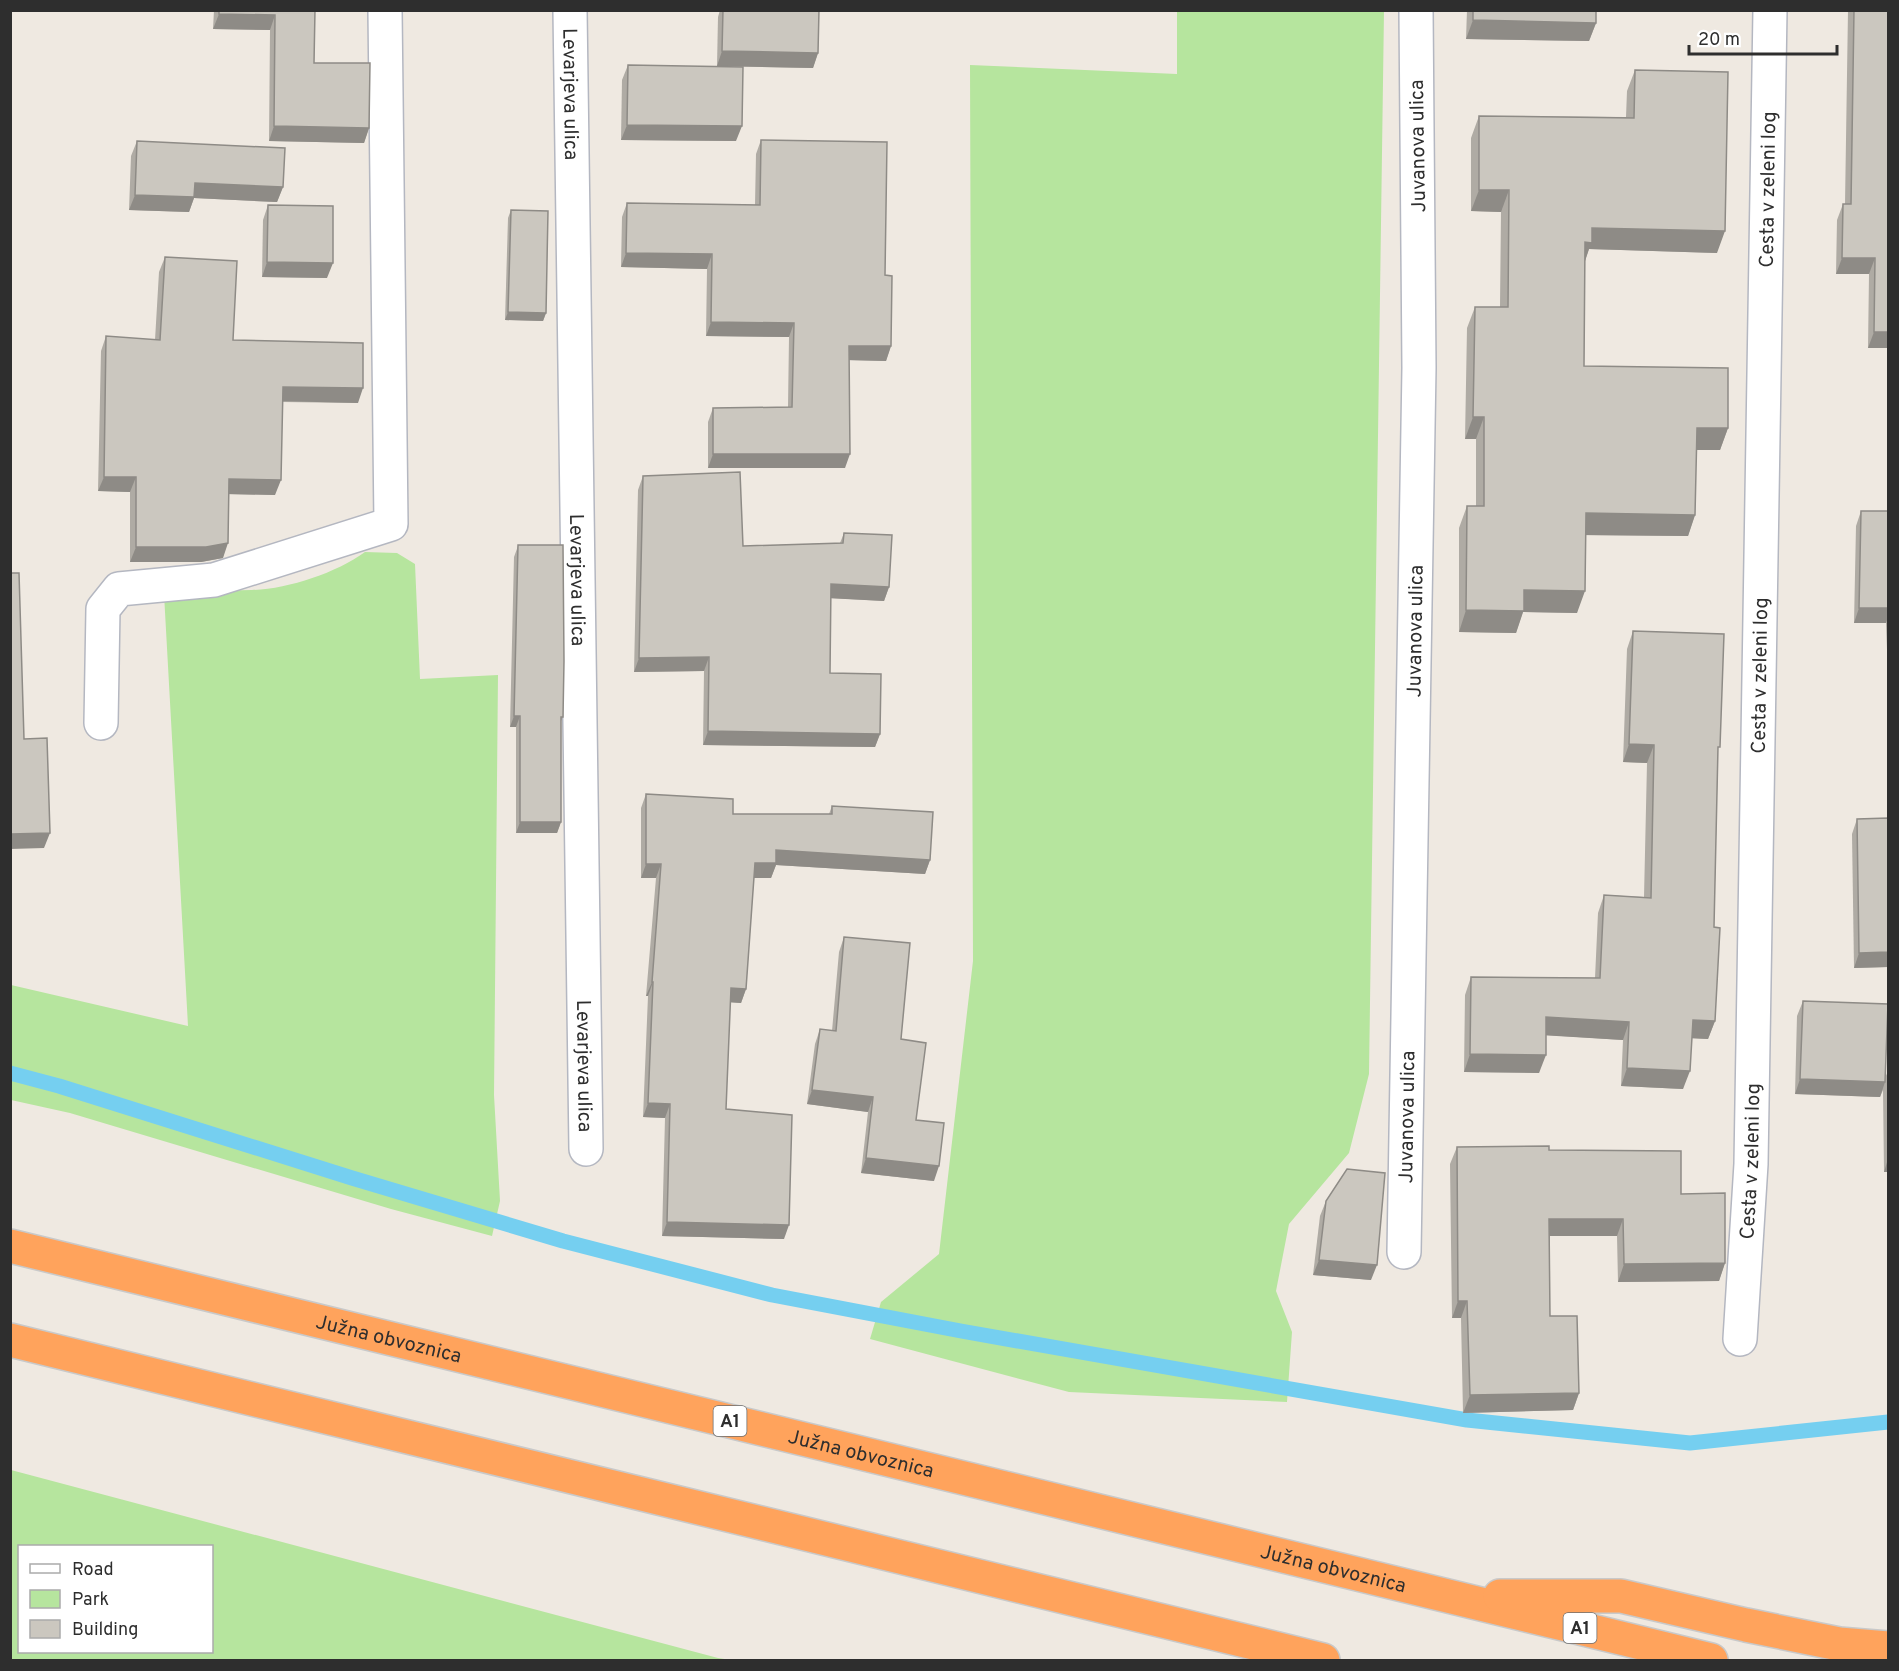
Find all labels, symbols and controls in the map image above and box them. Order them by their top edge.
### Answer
scale bar [1689,18,1838,56]
street label: Levarjeva ulica [555,28,583,160]
text: 20 m [1698,29,1740,52]
street label: Juvanova ulica [1405,79,1433,212]
street label: Cesta v zeleni log [1755,111,1783,268]
street label: Levarjeva ulica [562,514,590,646]
street label: Juvanova ulica [1402,565,1431,698]
street label: Cesta v zeleni log [1747,597,1775,754]
street label: Levarjeva ulica [569,1000,597,1132]
street label: Juvanova ulica [1394,1051,1422,1184]
street label: Cesta v zeleni log [1735,1083,1767,1240]
street label: Južna obvoznica [313,1310,464,1370]
road number: A1 [714,1406,746,1436]
street label: Južna obvoznica [785,1425,936,1485]
street label: Južna obvoznica [1257,1540,1408,1600]
legend [18,1545,213,1653]
text: Road [72,1559,114,1582]
text: Park [72,1589,109,1612]
road number: A1 [1564,1613,1596,1643]
text: Building [72,1619,138,1642]

